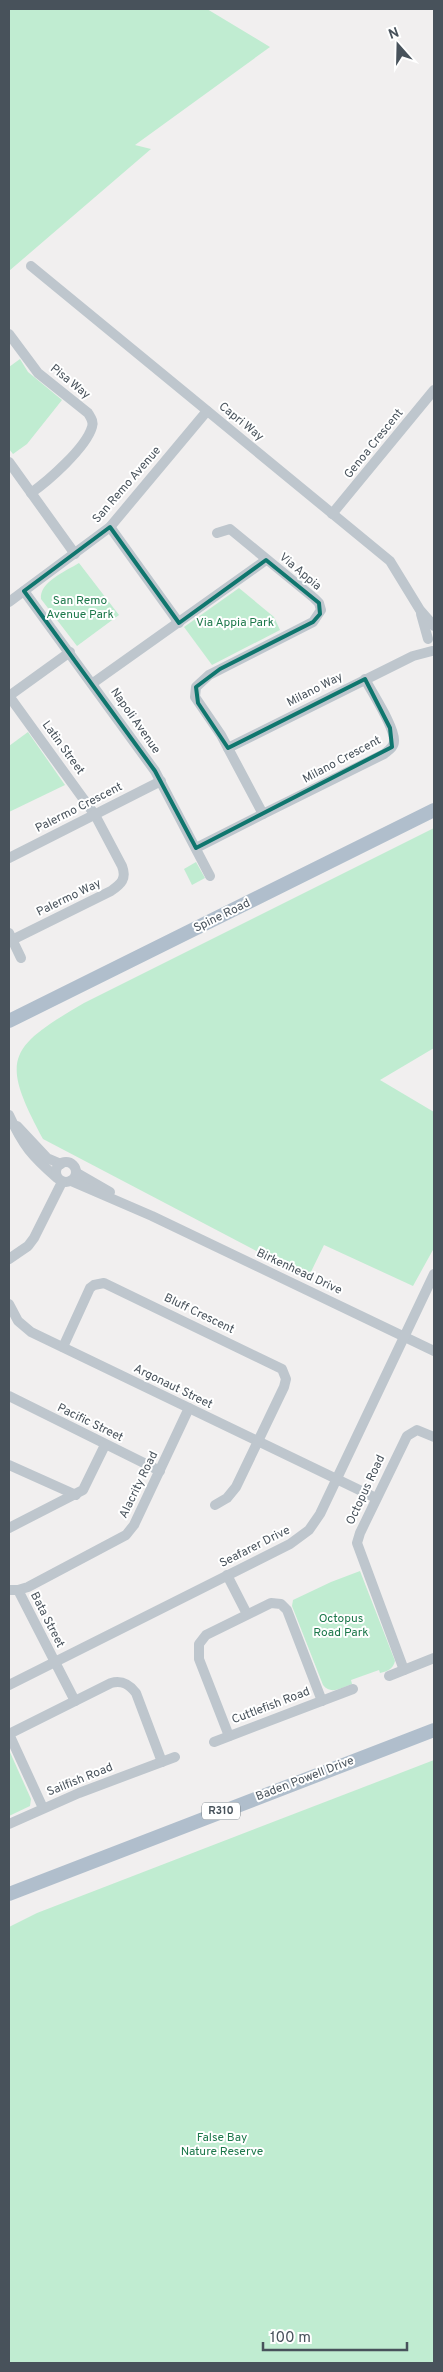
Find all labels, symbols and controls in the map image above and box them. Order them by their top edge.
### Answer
north arrow [373,20,423,70]
text: N [386,24,402,44]
street label: Pisa Way [47,361,93,403]
street label: Capri Way [215,399,267,445]
street label: Genoa Crescent [341,406,407,482]
street label: San Remo Avenue [89,443,165,527]
street label: Via Appia [275,550,325,594]
park label: San Remo Avenue Park [46,593,114,623]
park label: Via Appia Park [196,615,274,631]
street label: Milano Way [284,669,346,711]
street label: Napoli Avenue [106,685,164,757]
street label: Latin Street [38,718,88,778]
street label: Milano Crescent [300,733,384,787]
street label: Palermo Crescent [33,779,125,837]
street label: Palermo Way [34,875,104,921]
street label: Spine Road [191,895,253,937]
street label: Birkenhead Drive [254,1245,344,1299]
street label: Bluff Crescent [161,1290,237,1338]
street label: Argonaut Street [131,1361,215,1413]
street label: Pacific Street [54,1400,126,1446]
street label: Alacrity Road [116,1449,162,1521]
street label: Octopus Road [343,1452,389,1528]
street label: Seafarer Drive [217,1522,293,1572]
street label: Bata Street [26,1589,68,1651]
park label: Octopus Road Park [313,1611,369,1641]
street label: Cuttlefish Road [230,1684,312,1728]
street label: Baden Powell Drive [254,1753,356,1805]
street label: Sailfish Road [45,1760,115,1800]
road number: R310 [202,1802,240,1820]
park label: False Bay Nature Reserve [181,2130,263,2160]
scale bar [263,2320,407,2352]
text: 100 m [270,2329,311,2348]

